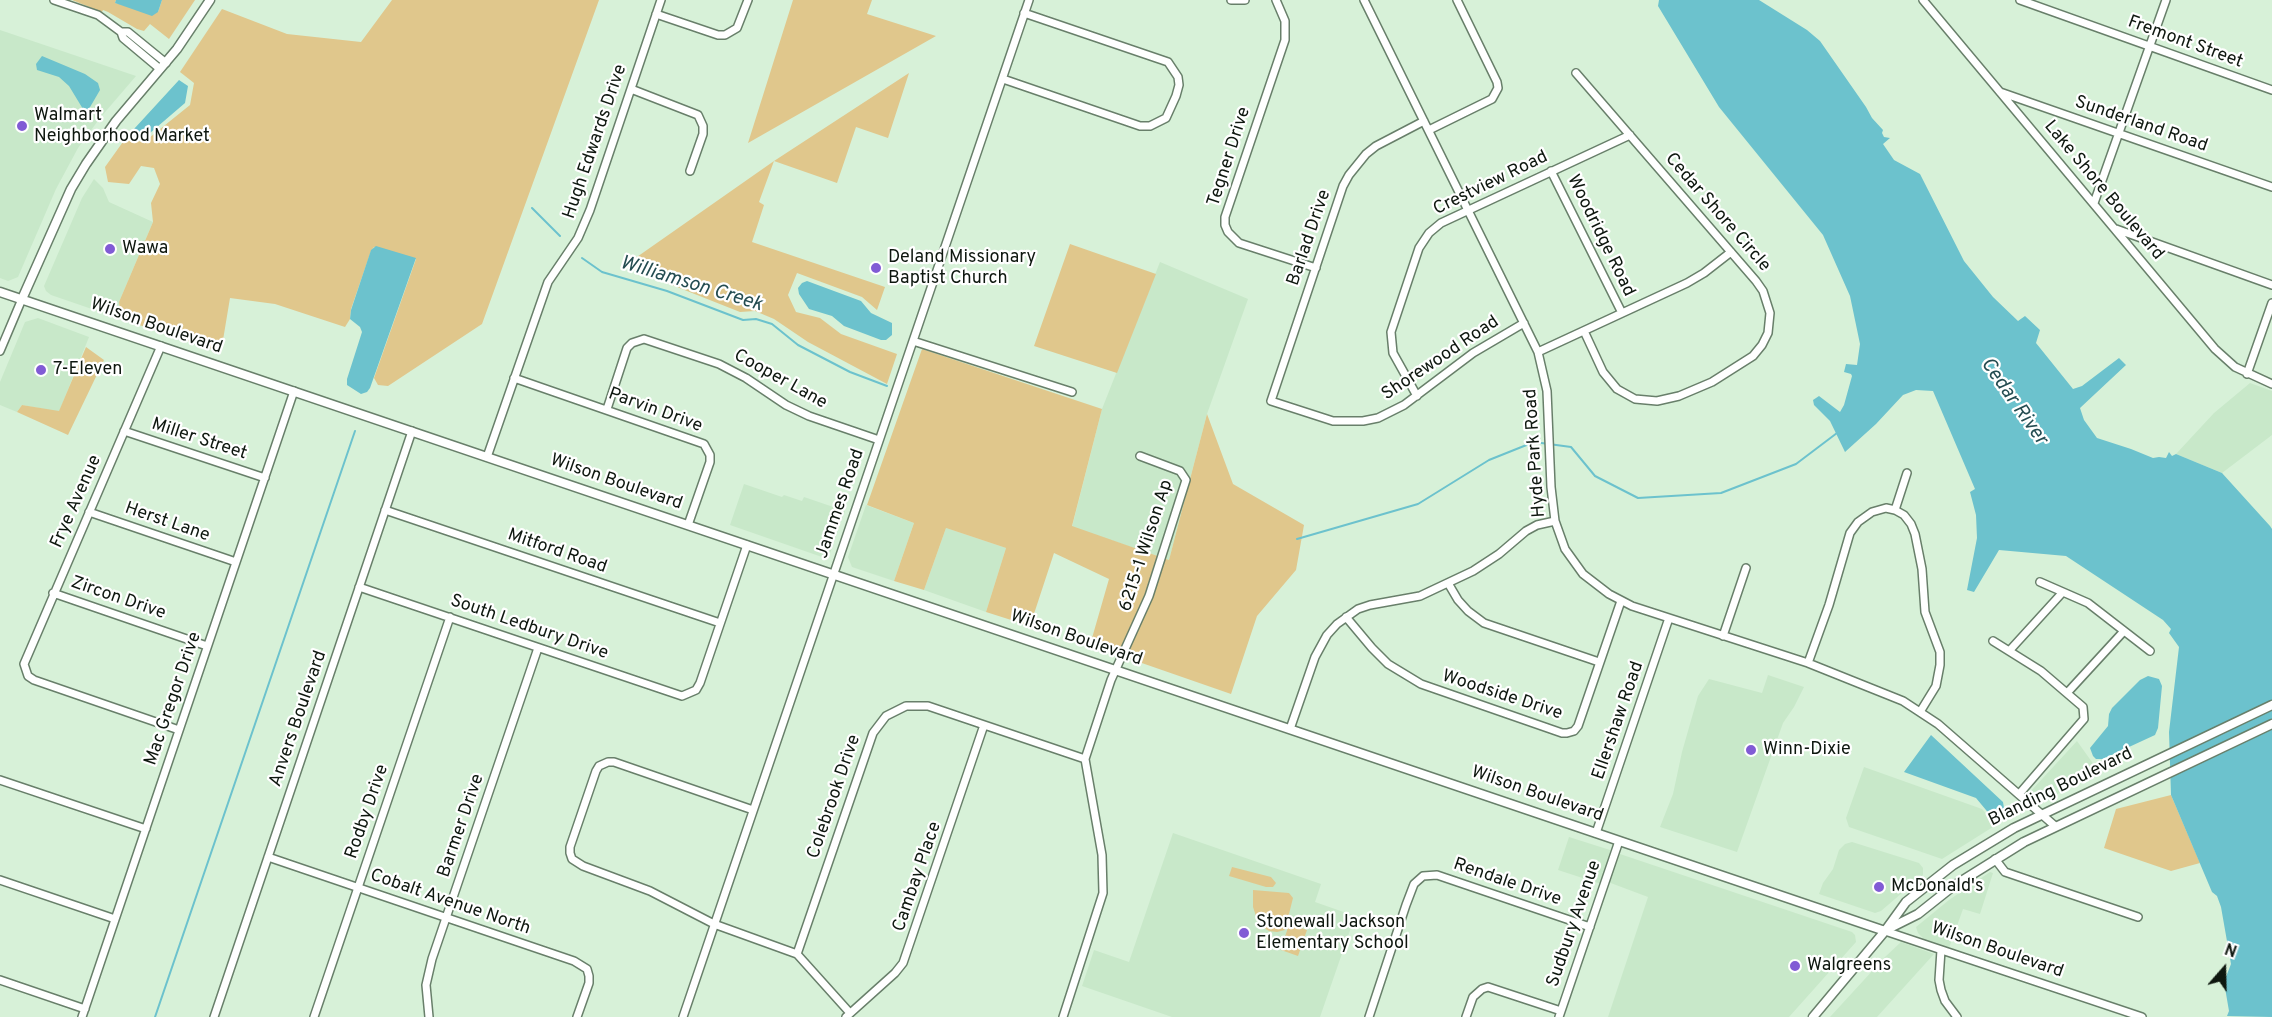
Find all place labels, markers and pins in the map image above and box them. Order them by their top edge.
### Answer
place label: Walmart Neighborhood Market [34,105,210,148]
marker: Walmart Neighborhood Market [15,119,29,133]
place label: Wawa [122,238,168,260]
marker: Wawa [103,242,117,256]
place label: Deland Missionary Baptist Church [888,247,1036,290]
marker: Deland Missionary Baptist Church [869,261,883,275]
place label: 7-Eleven [53,359,122,381]
marker: 7-Eleven [34,363,48,377]
place label: Winn-Dixie [1763,739,1851,761]
marker: Winn-Dixie [1744,743,1758,757]
place label: McDonald's [1891,876,1983,898]
marker: McDonald's [1872,880,1886,894]
place label: Stonewall Jackson Elementary School [1256,912,1409,954]
marker: Stonewall Jackson Elementary School [1237,926,1251,940]
place label: Walgreens [1807,955,1891,977]
marker: Walgreens [1788,959,1802,973]

